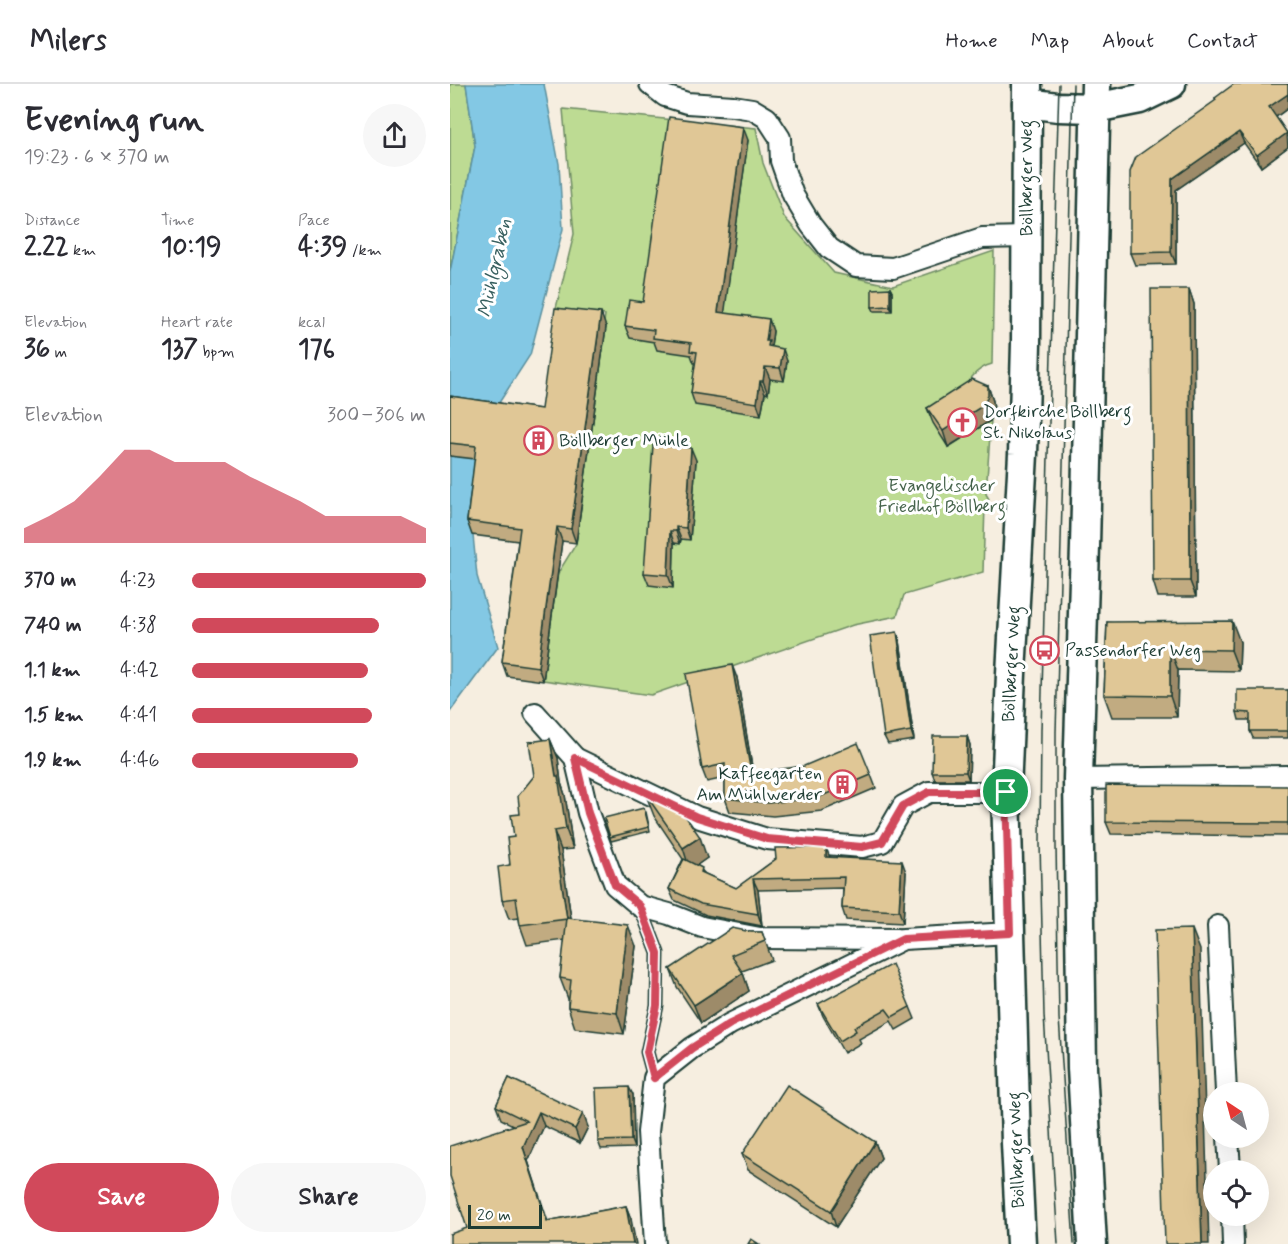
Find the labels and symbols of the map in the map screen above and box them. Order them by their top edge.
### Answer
street label: Böllberger Weg [1015,120,1041,236]
water label: Mühlgraben [471,216,521,320]
place label: Dorfkirche Böllberg St. Nikolaus [983,400,1131,445]
church icon: Dorfkirche Böllberg St. Nikolaus [946,406,978,438]
building icon: Böllberger Mühle [522,425,554,457]
place label: Böllberger Mühle [559,429,689,455]
park label: Evangelischer Friedhof Böllberg [878,474,1006,521]
street label: Böllberger Weg [997,605,1029,723]
bus stop icon: Passendorfer Weg [1028,635,1060,667]
place label: Passendorfer Weg [1065,639,1201,663]
place label: Kaffeegarten Am Mühlwerder [697,762,823,807]
pin [980,766,1031,817]
building icon: Kaffeegarten Am Mühlwerder [827,768,859,800]
north arrow [1203,1082,1269,1148]
street label: Böllberger Weg [1003,1091,1033,1209]
scale bar [468,1202,542,1230]

